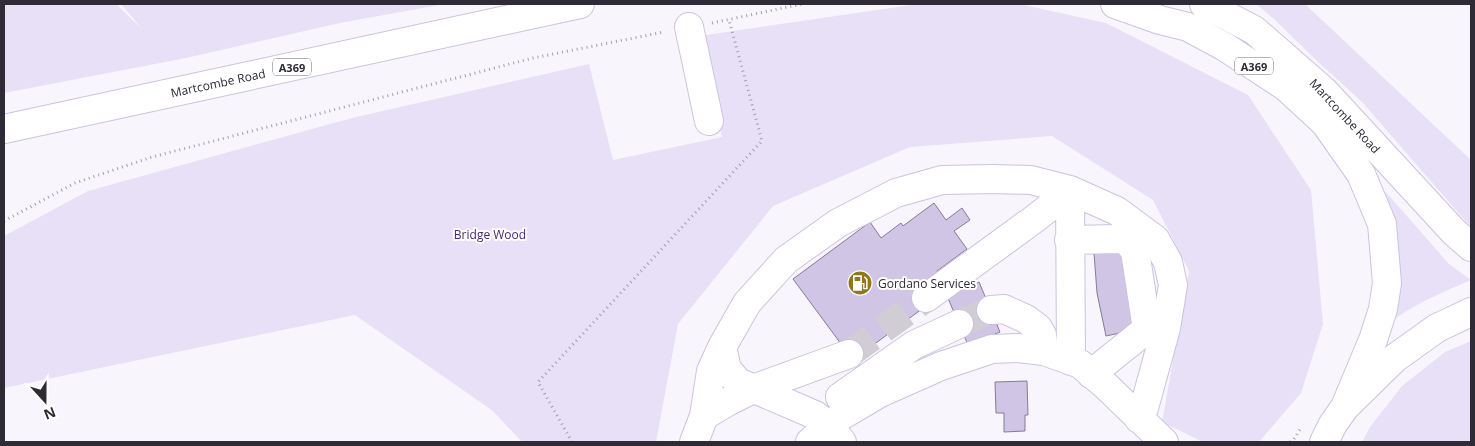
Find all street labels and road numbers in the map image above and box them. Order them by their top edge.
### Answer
road number: A369 [273,58,311,76]
road number: A369 [1235,58,1273,74]
street label: Martcombe Road [169,65,267,101]
street label: Martcombe Road [1306,75,1384,157]

